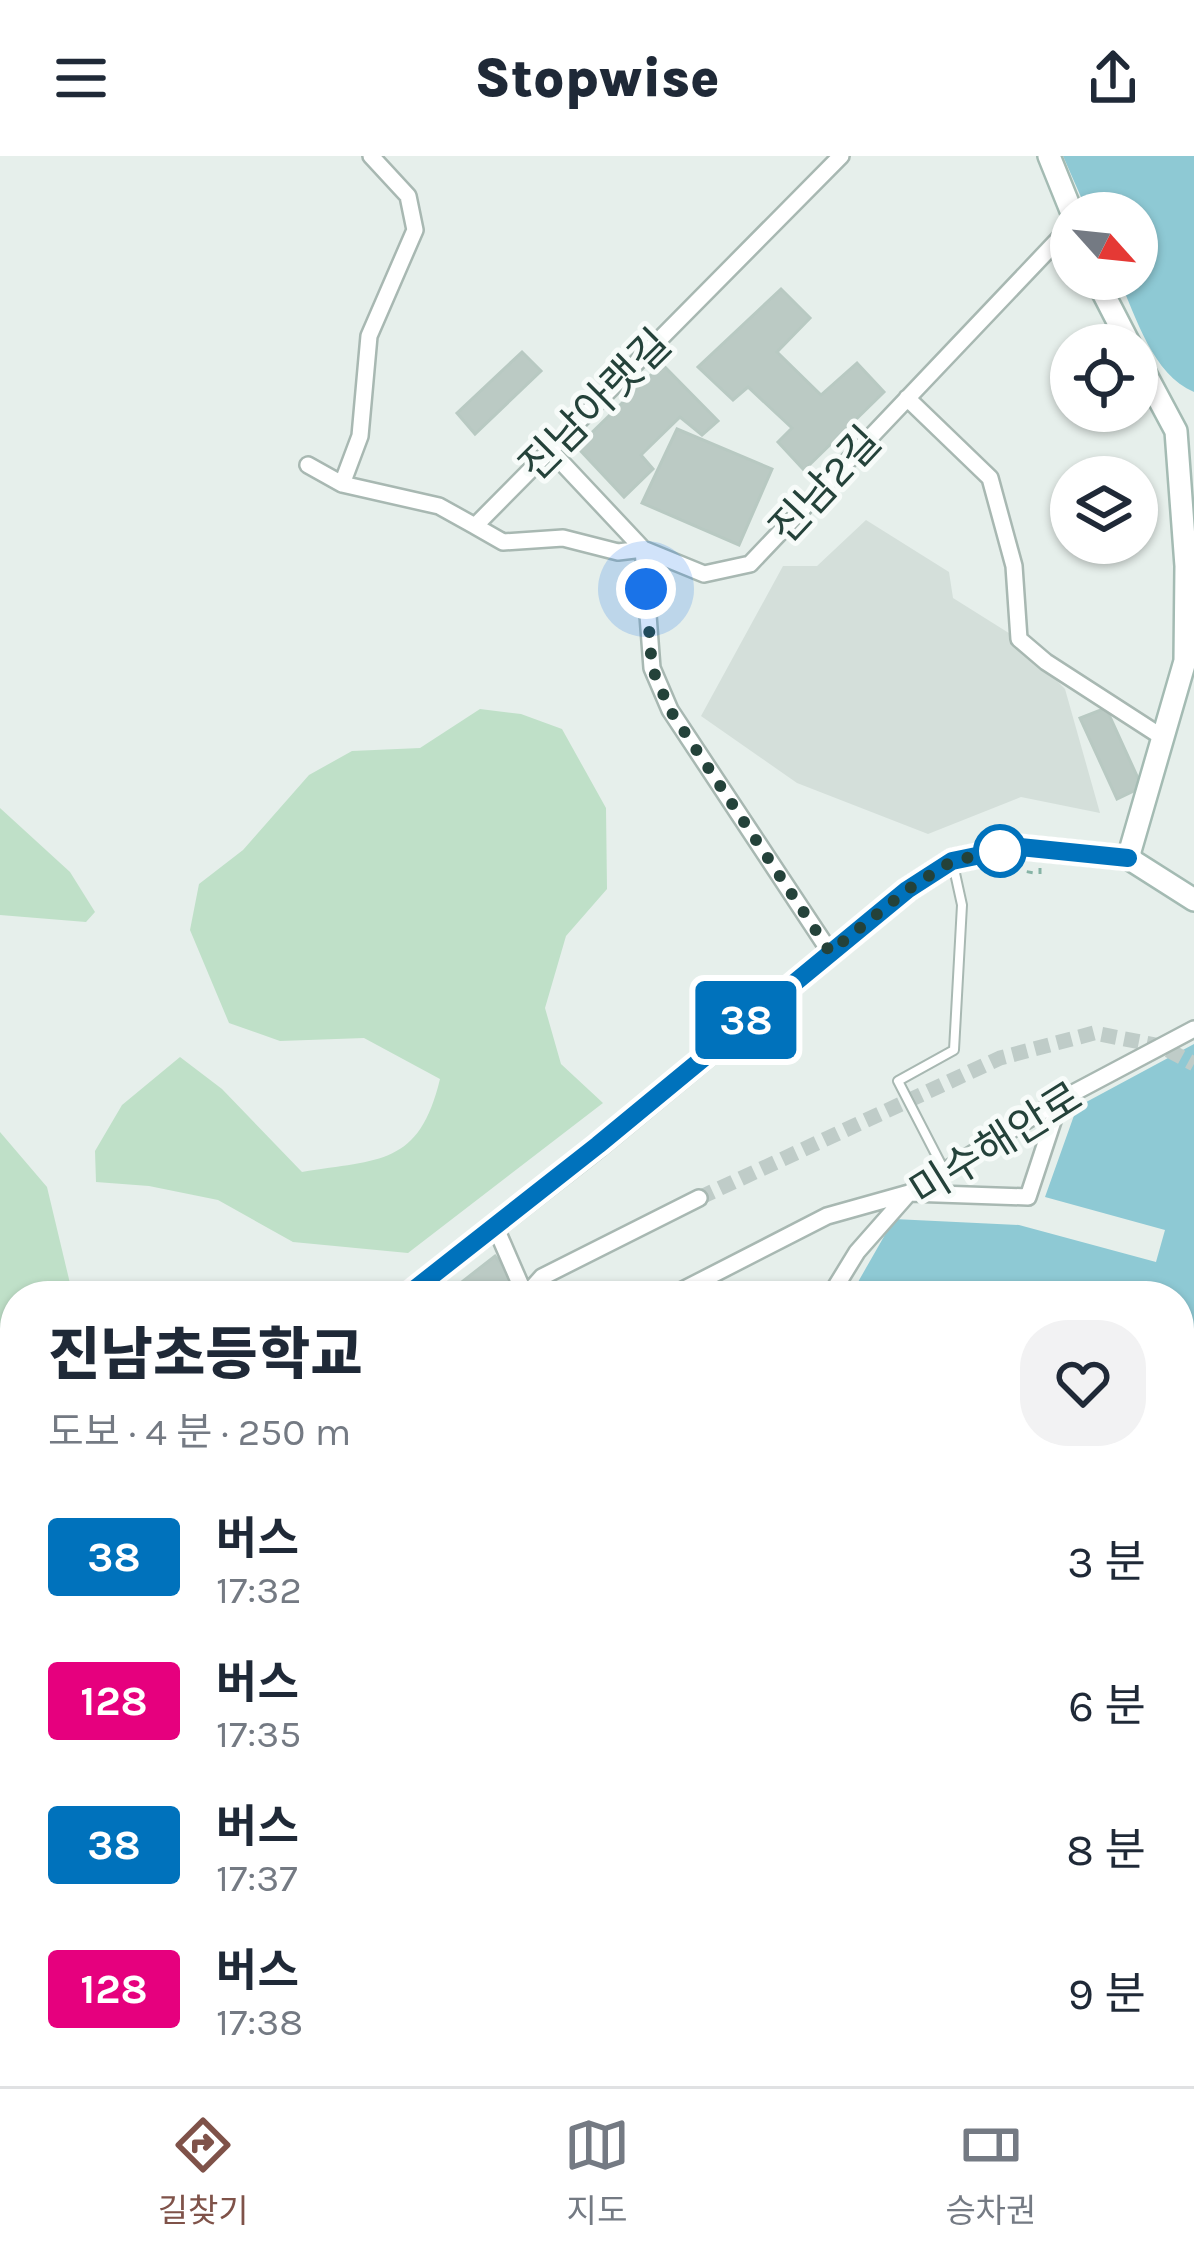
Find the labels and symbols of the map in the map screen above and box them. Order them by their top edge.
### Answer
north arrow [1050,192,1158,300]
street label: 진남아랫길 [509,319,681,491]
street label: 진남2길 [759,417,891,553]
your location [616,559,676,619]
unlabelled marker [975,826,1025,876]
line badge: 38 [692,981,800,1059]
street label: 미수해안로 [901,1072,1091,1216]

